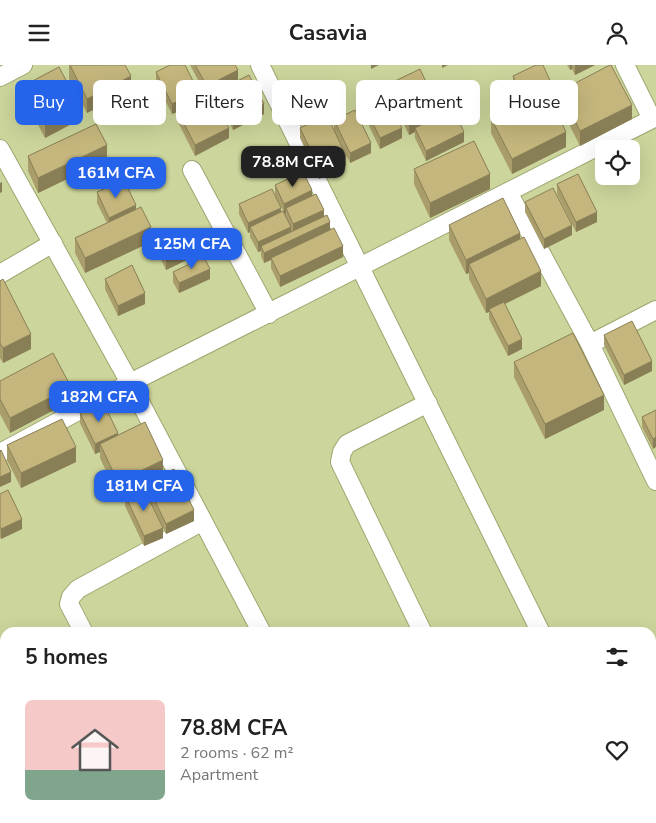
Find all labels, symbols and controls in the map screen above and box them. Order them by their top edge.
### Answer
text: Casavia [289,18,367,48]
icon: menu [25,19,53,47]
icon: person [603,19,631,47]
chip: Buy [15,80,83,125]
chip: Rent [93,80,166,125]
chip: Filters [176,80,262,125]
chip: New [272,80,346,125]
chip: Apartment [356,80,480,125]
chip: House [490,80,578,125]
map controls [595,140,640,185]
button: locate [595,140,640,185]
pin: 78.8M CFA [236,145,350,188]
text: 78.8M CFA [252,151,334,173]
pin: 161M CFA [64,157,168,199]
text: 161M CFA [77,162,155,184]
pin: 125M CFA [140,227,244,270]
text: 125M CFA [153,233,231,255]
pin: 182M CFA [47,381,151,423]
text: 182M CFA [60,386,138,408]
pin: 181M CFA [92,469,196,512]
text: 181M CFA [105,475,183,497]
text: 5 homes [25,643,108,671]
icon: filters [603,643,631,671]
text: 78.8M CFA [180,714,287,742]
icon: home [65,720,125,780]
icon: heart [603,736,631,764]
text: 2 rooms · 62 m² [180,742,293,764]
text: Apartment [180,764,258,786]

